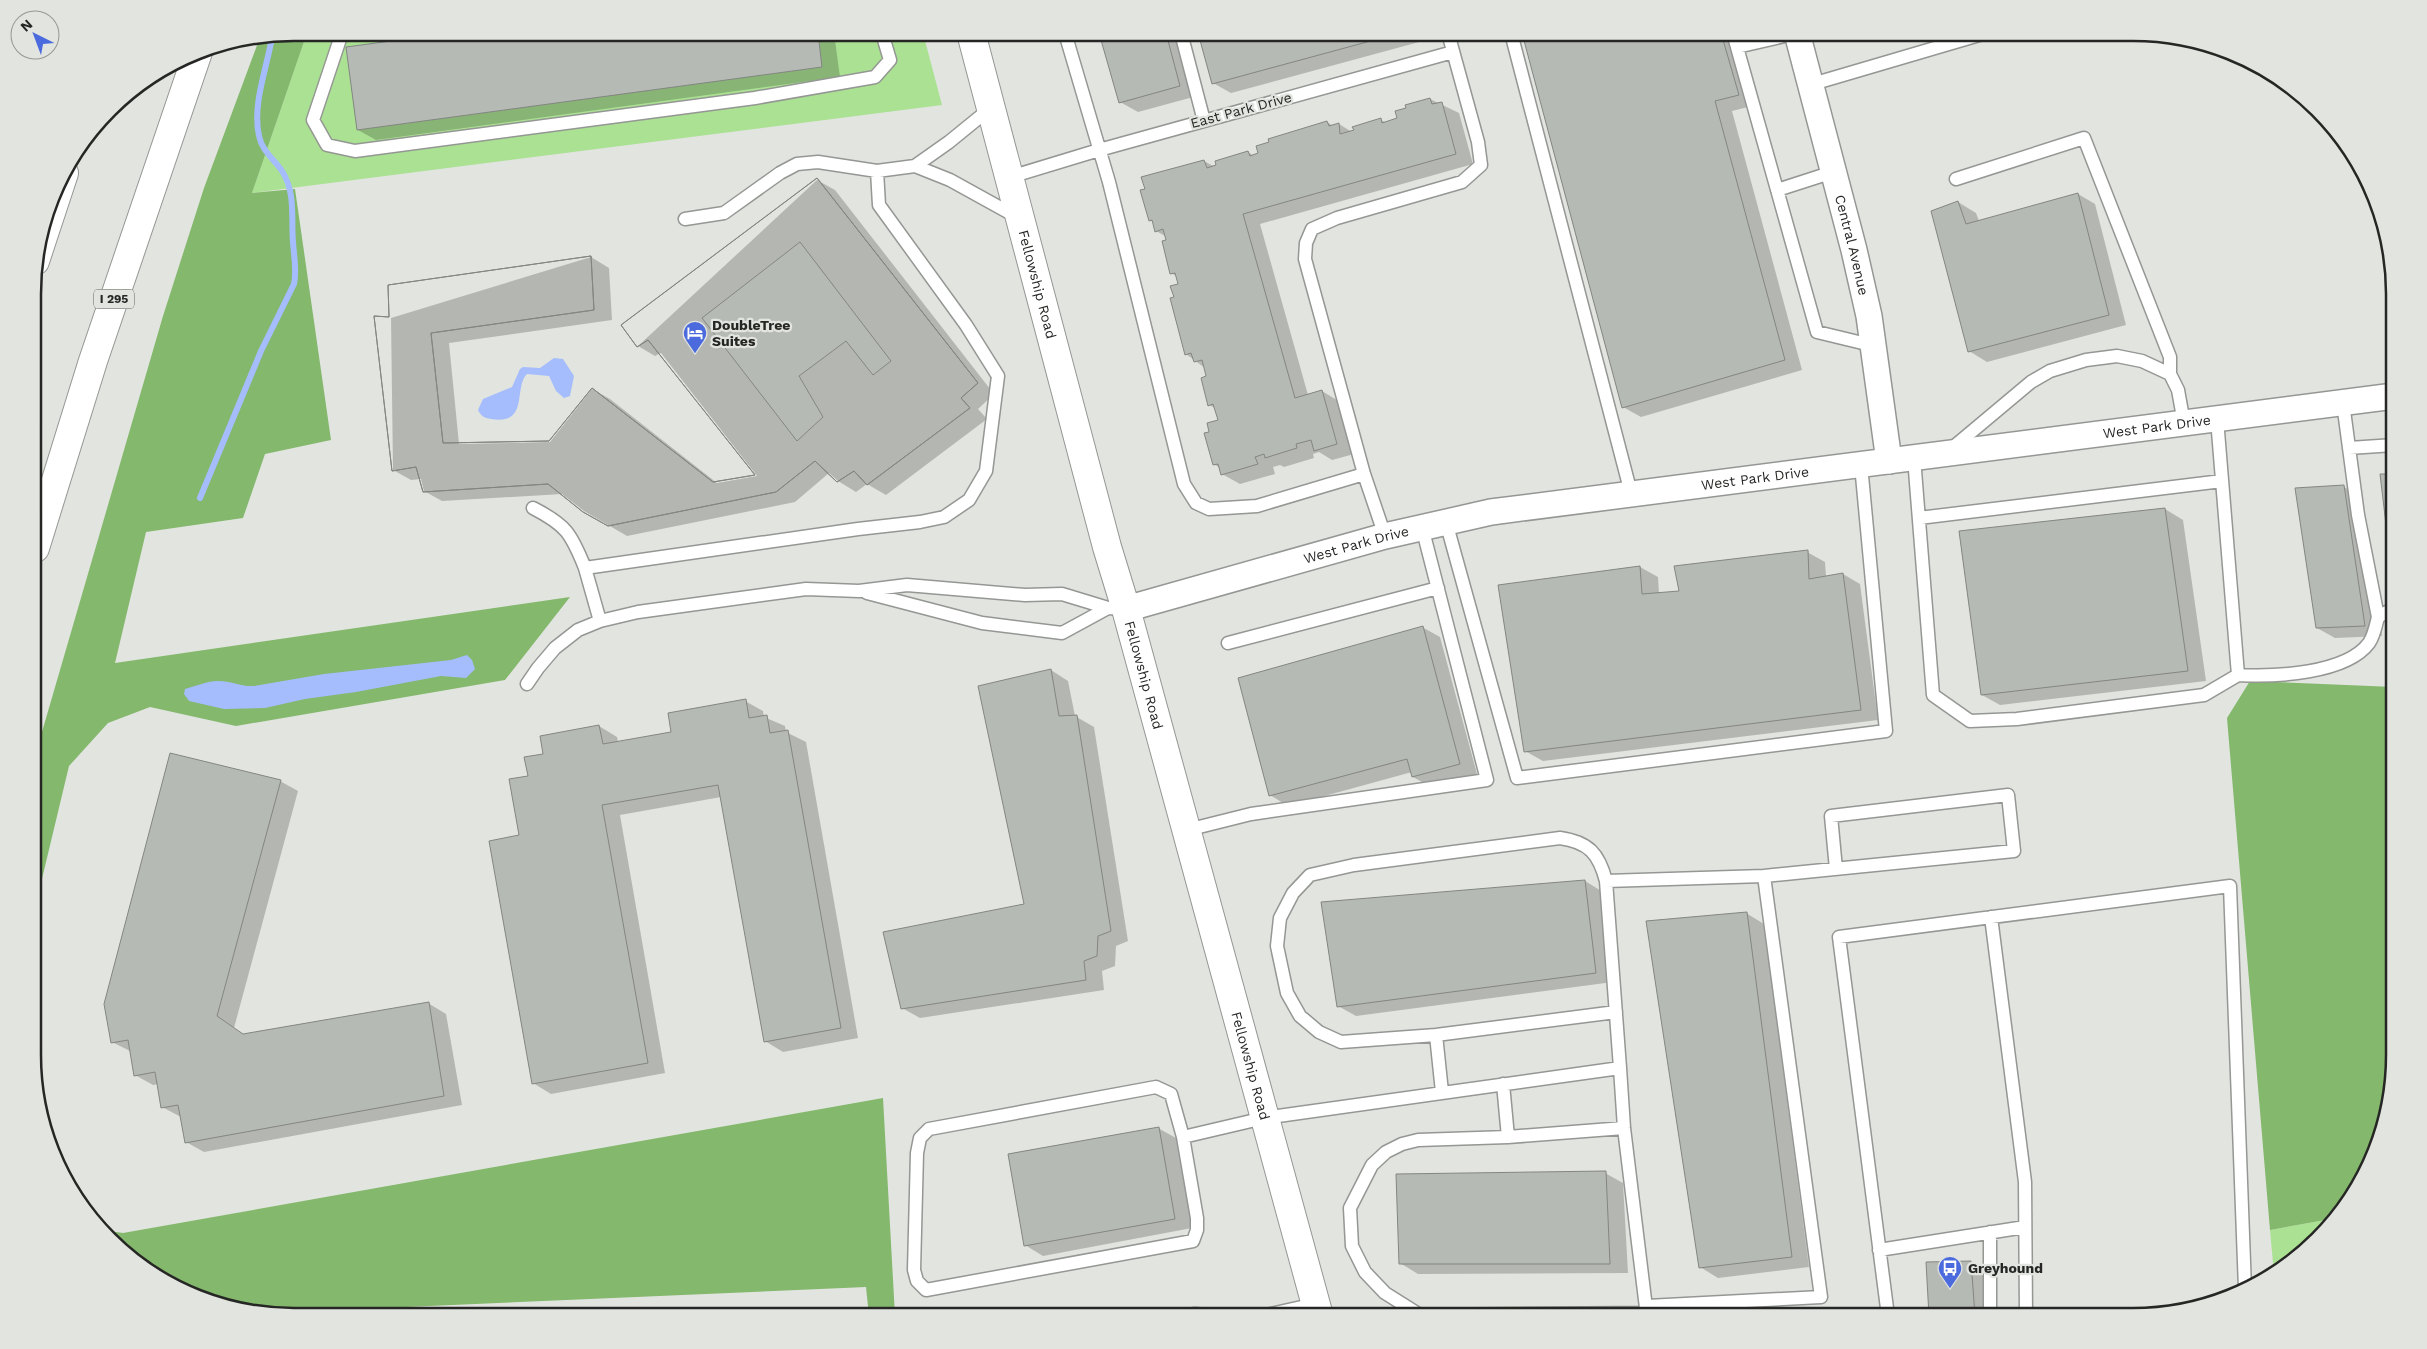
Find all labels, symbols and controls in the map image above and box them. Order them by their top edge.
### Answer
north arrow [10,10,60,60]
text: N [17,16,36,35]
street label: East Park Drive [1189,89,1293,131]
street label: Central Avenue [1832,193,1872,297]
street label: Fellowship Road [1015,228,1060,340]
road number: I 295 [94,290,134,308]
place label: DoubleTree Suites [712,317,790,349]
hotel icon: DoubleTree Suites [682,320,708,354]
street label: West Park Drive [2102,412,2212,441]
street label: West Park Drive [1700,463,1810,493]
street label: West Park Drive [1302,523,1410,567]
street label: Fellowship Road [1122,619,1166,731]
street label: Fellowship Road [1228,1010,1273,1122]
bus stop icon: Greyhound [1937,1255,1963,1289]
place label: Greyhound [1968,1260,2043,1276]

